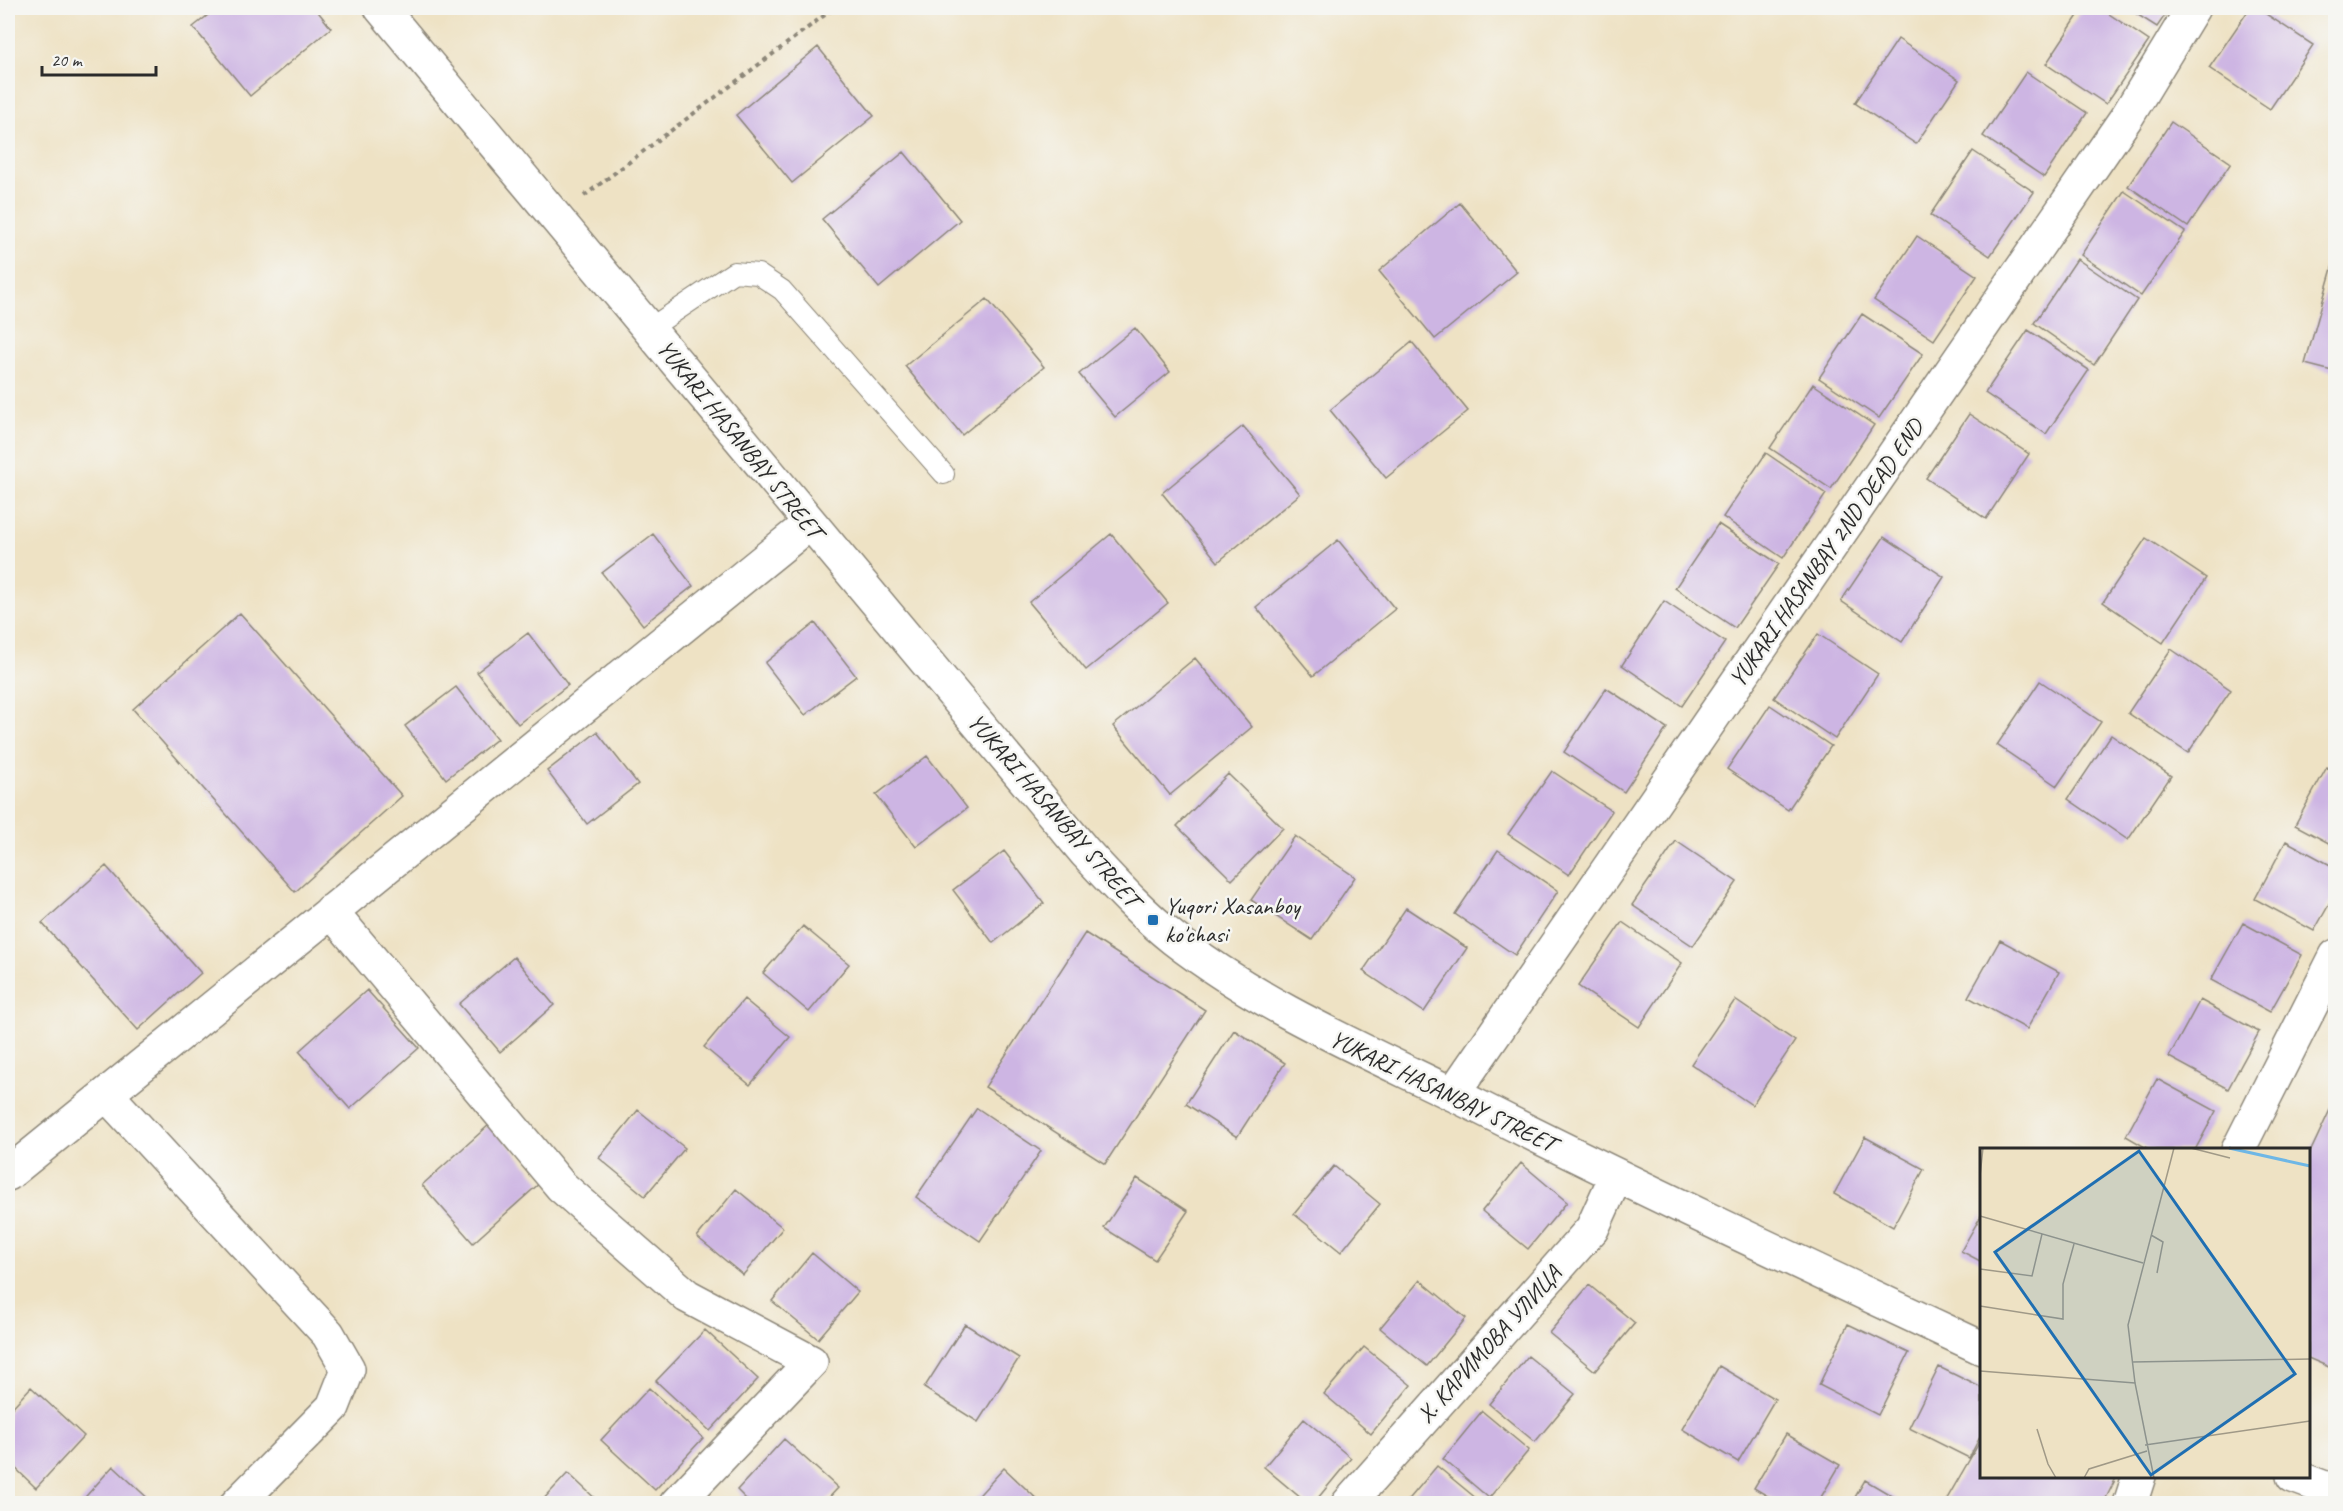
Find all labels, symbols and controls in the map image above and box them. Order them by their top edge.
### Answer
scale bar [42,39,156,77]
text: 20 m [51,49,84,71]
street label: YUKARI HASANBAY STREET [651,333,833,549]
street label: YUKARI HASANBAY 2ND DEAD END [1722,412,1931,692]
street label: YUKARI HASANBAY STREET [962,707,1150,918]
place label: Yuqori Xasanboy ko'chasi [1165,891,1302,949]
marker: Yuqori Xasanboy ko'chasi [1146,913,1160,927]
street label: YUKARI HASANBAY STREET [1325,1023,1566,1161]
inset map [1980,1148,2310,1478]
street label: Х. КАРИМОВА УЛИЦА [1411,1258,1568,1429]

